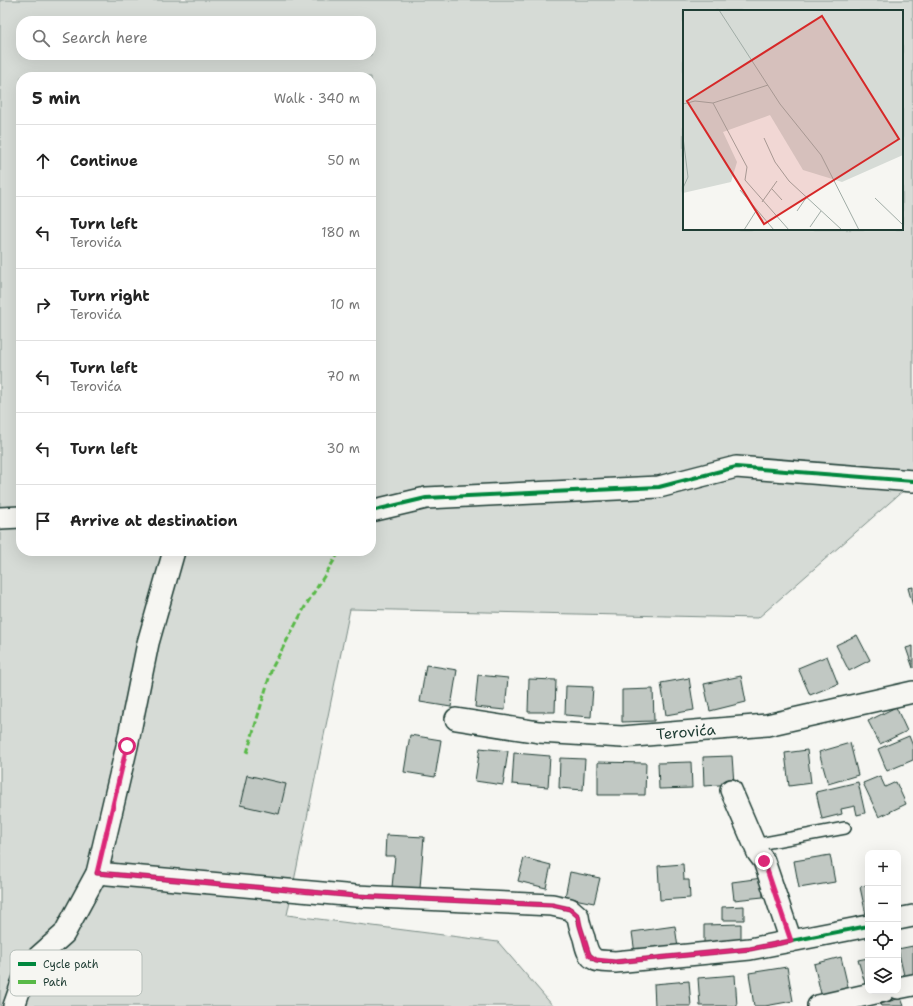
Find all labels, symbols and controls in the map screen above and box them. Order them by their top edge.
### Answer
inset map [683,10,903,230]
search box [16,16,376,60]
icon: search [30,27,52,49]
text: Search here [62,28,148,48]
text: 5 min [32,87,80,109]
text: Walk · 340 m [274,90,360,107]
icon: ahead [32,150,54,172]
text: Continue [70,151,138,171]
text: 50 m [327,152,360,169]
text: Turn left [70,214,138,234]
icon: left [32,222,54,244]
text: 180 m [321,224,360,241]
text: Terovića [70,234,122,251]
text: Turn right [70,286,150,306]
icon: right [32,294,54,316]
text: 10 m [330,296,360,313]
text: Terovića [70,306,122,323]
text: Turn left [70,358,138,378]
icon: left [32,366,54,388]
text: 70 m [326,368,360,385]
text: Terovića [70,378,122,395]
icon: left [32,438,54,460]
text: Turn left [70,439,138,459]
text: 30 m [326,440,360,457]
icon: arrive [32,510,54,532]
text: Arrive at destination [70,511,238,531]
street label: Terovića [656,719,717,745]
route start [118,737,136,755]
map controls [865,850,901,994]
button: + [865,850,901,886]
route end [755,852,773,870]
button: − [865,886,901,922]
button: locate [865,922,901,958]
legend [10,950,142,996]
text: Cycle path [43,957,99,972]
button: layers [865,958,901,994]
text: Path [43,975,67,990]

